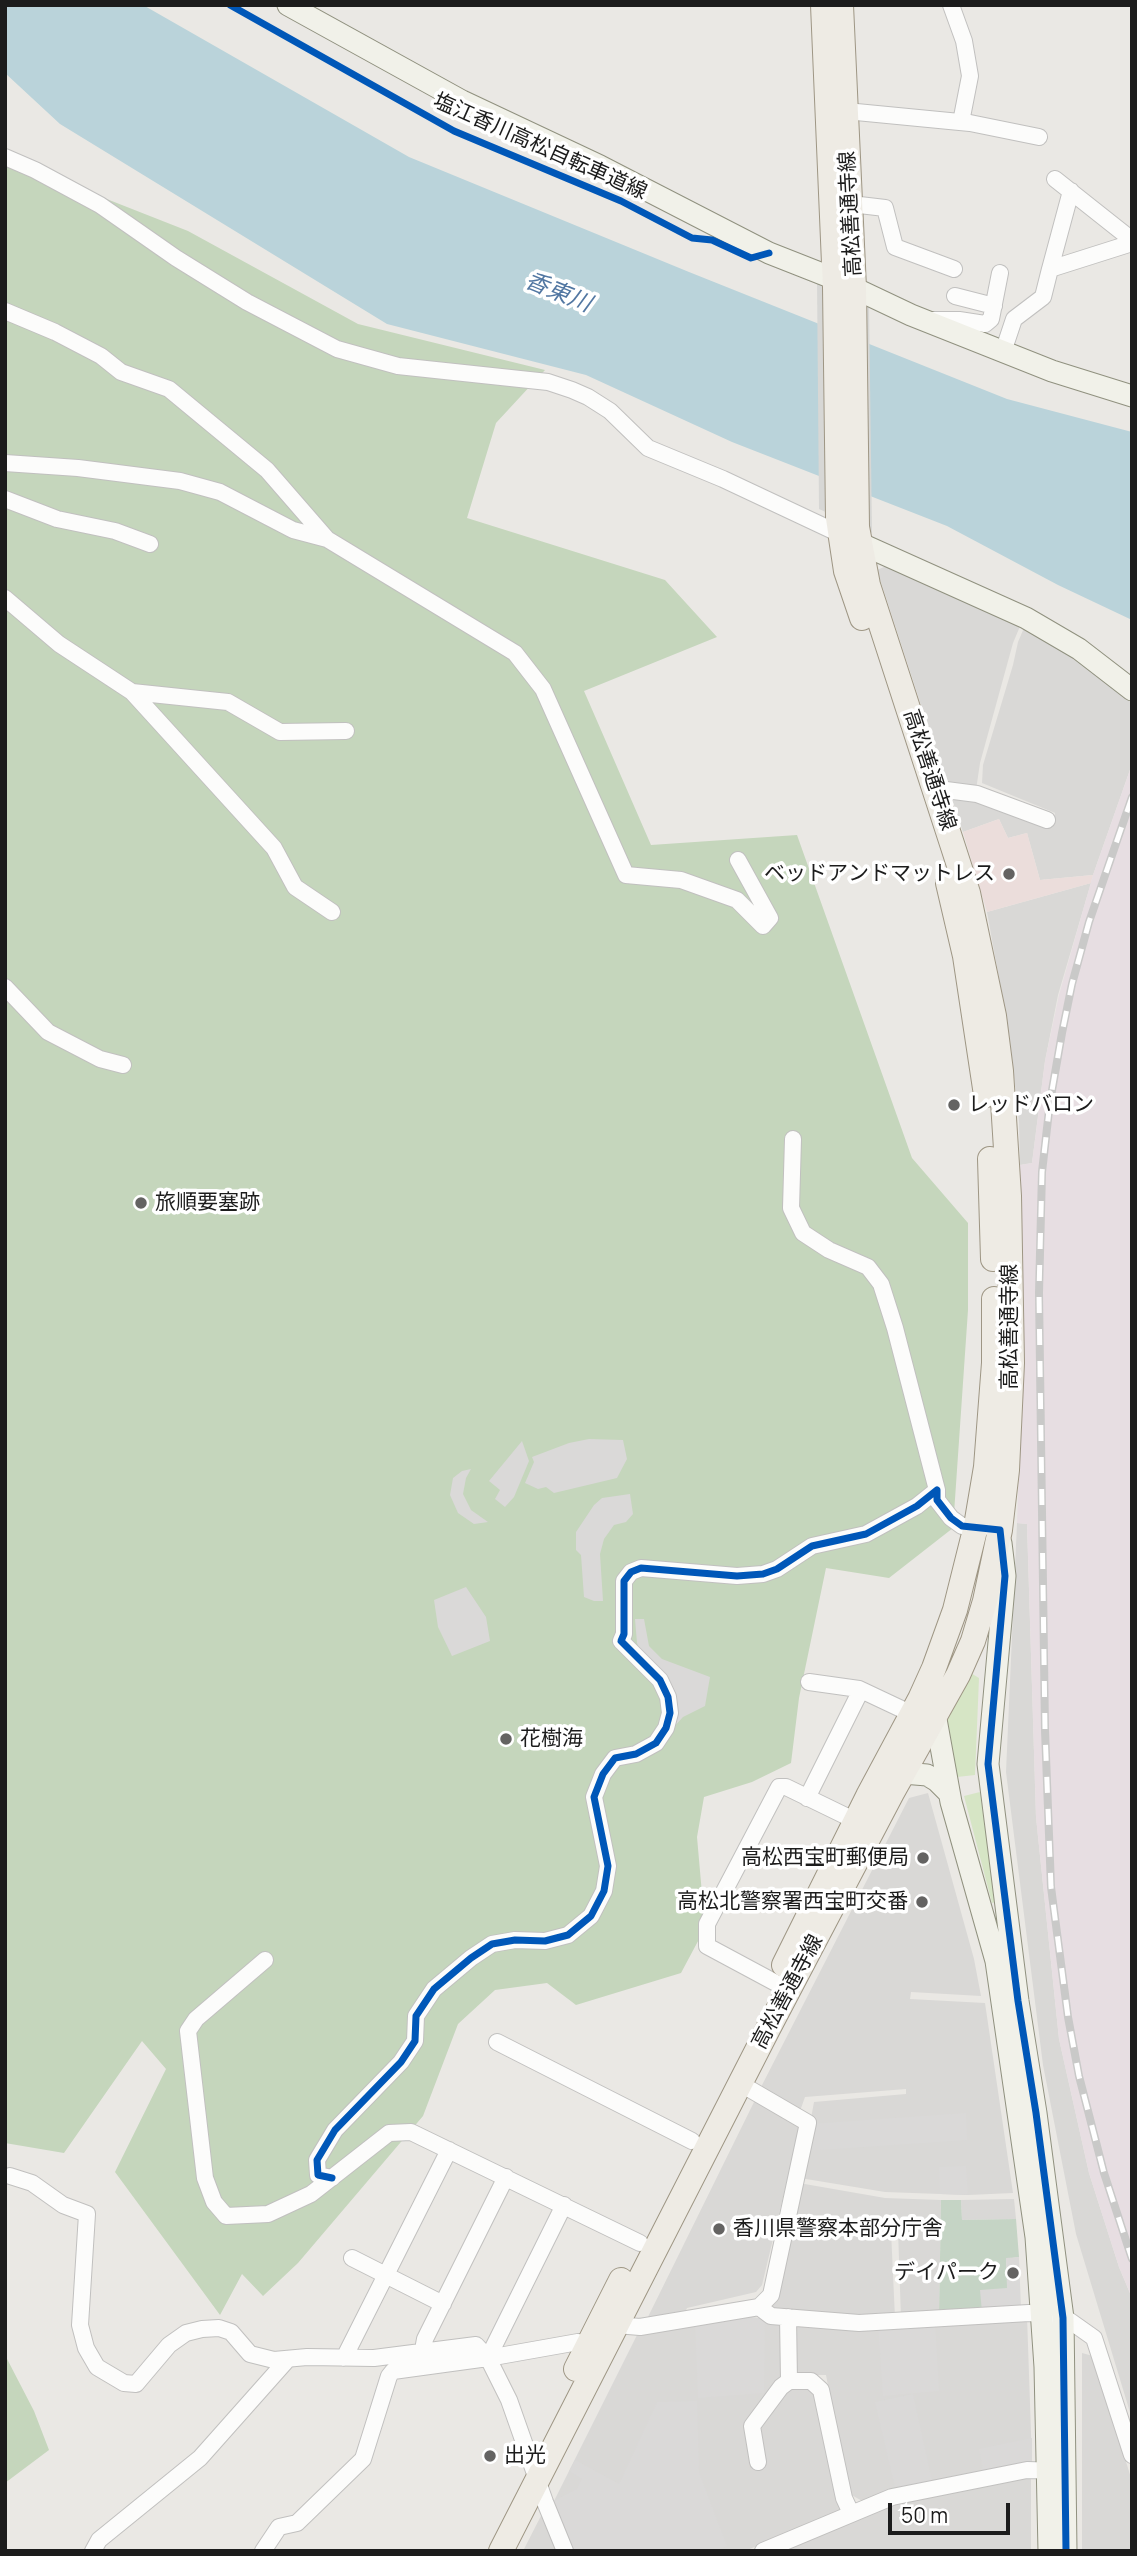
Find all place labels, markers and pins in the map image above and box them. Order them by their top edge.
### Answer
place label: ベッドアンドマットレス [764,861,995,887]
marker: ベッドアンドマットレス [1001,866,1017,882]
place label: レッドバロン [968,1092,1094,1118]
marker: レッドバロン [946,1097,962,1113]
place label: 旅順要塞跡 [155,1190,260,1216]
marker: 旅順要塞跡 [133,1195,149,1211]
place label: 花樹海 [520,1726,583,1752]
marker: 花樹海 [498,1731,514,1747]
place label: 高松西宝町郵便局 [741,1845,909,1871]
marker: 高松西宝町郵便局 [915,1850,931,1866]
place label: 高松北警察署西宝町交番 [677,1889,908,1915]
marker: 高松北警察署西宝町交番 [914,1894,930,1910]
place label: 香川県警察本部分庁舎 [733,2216,943,2242]
marker: 香川県警察本部分庁舎 [711,2221,727,2237]
place label: デイパーク [894,2260,999,2286]
marker: デイパーク [1005,2265,1021,2281]
place label: 出光 [504,2443,546,2469]
marker: 出光 [482,2448,498,2464]

